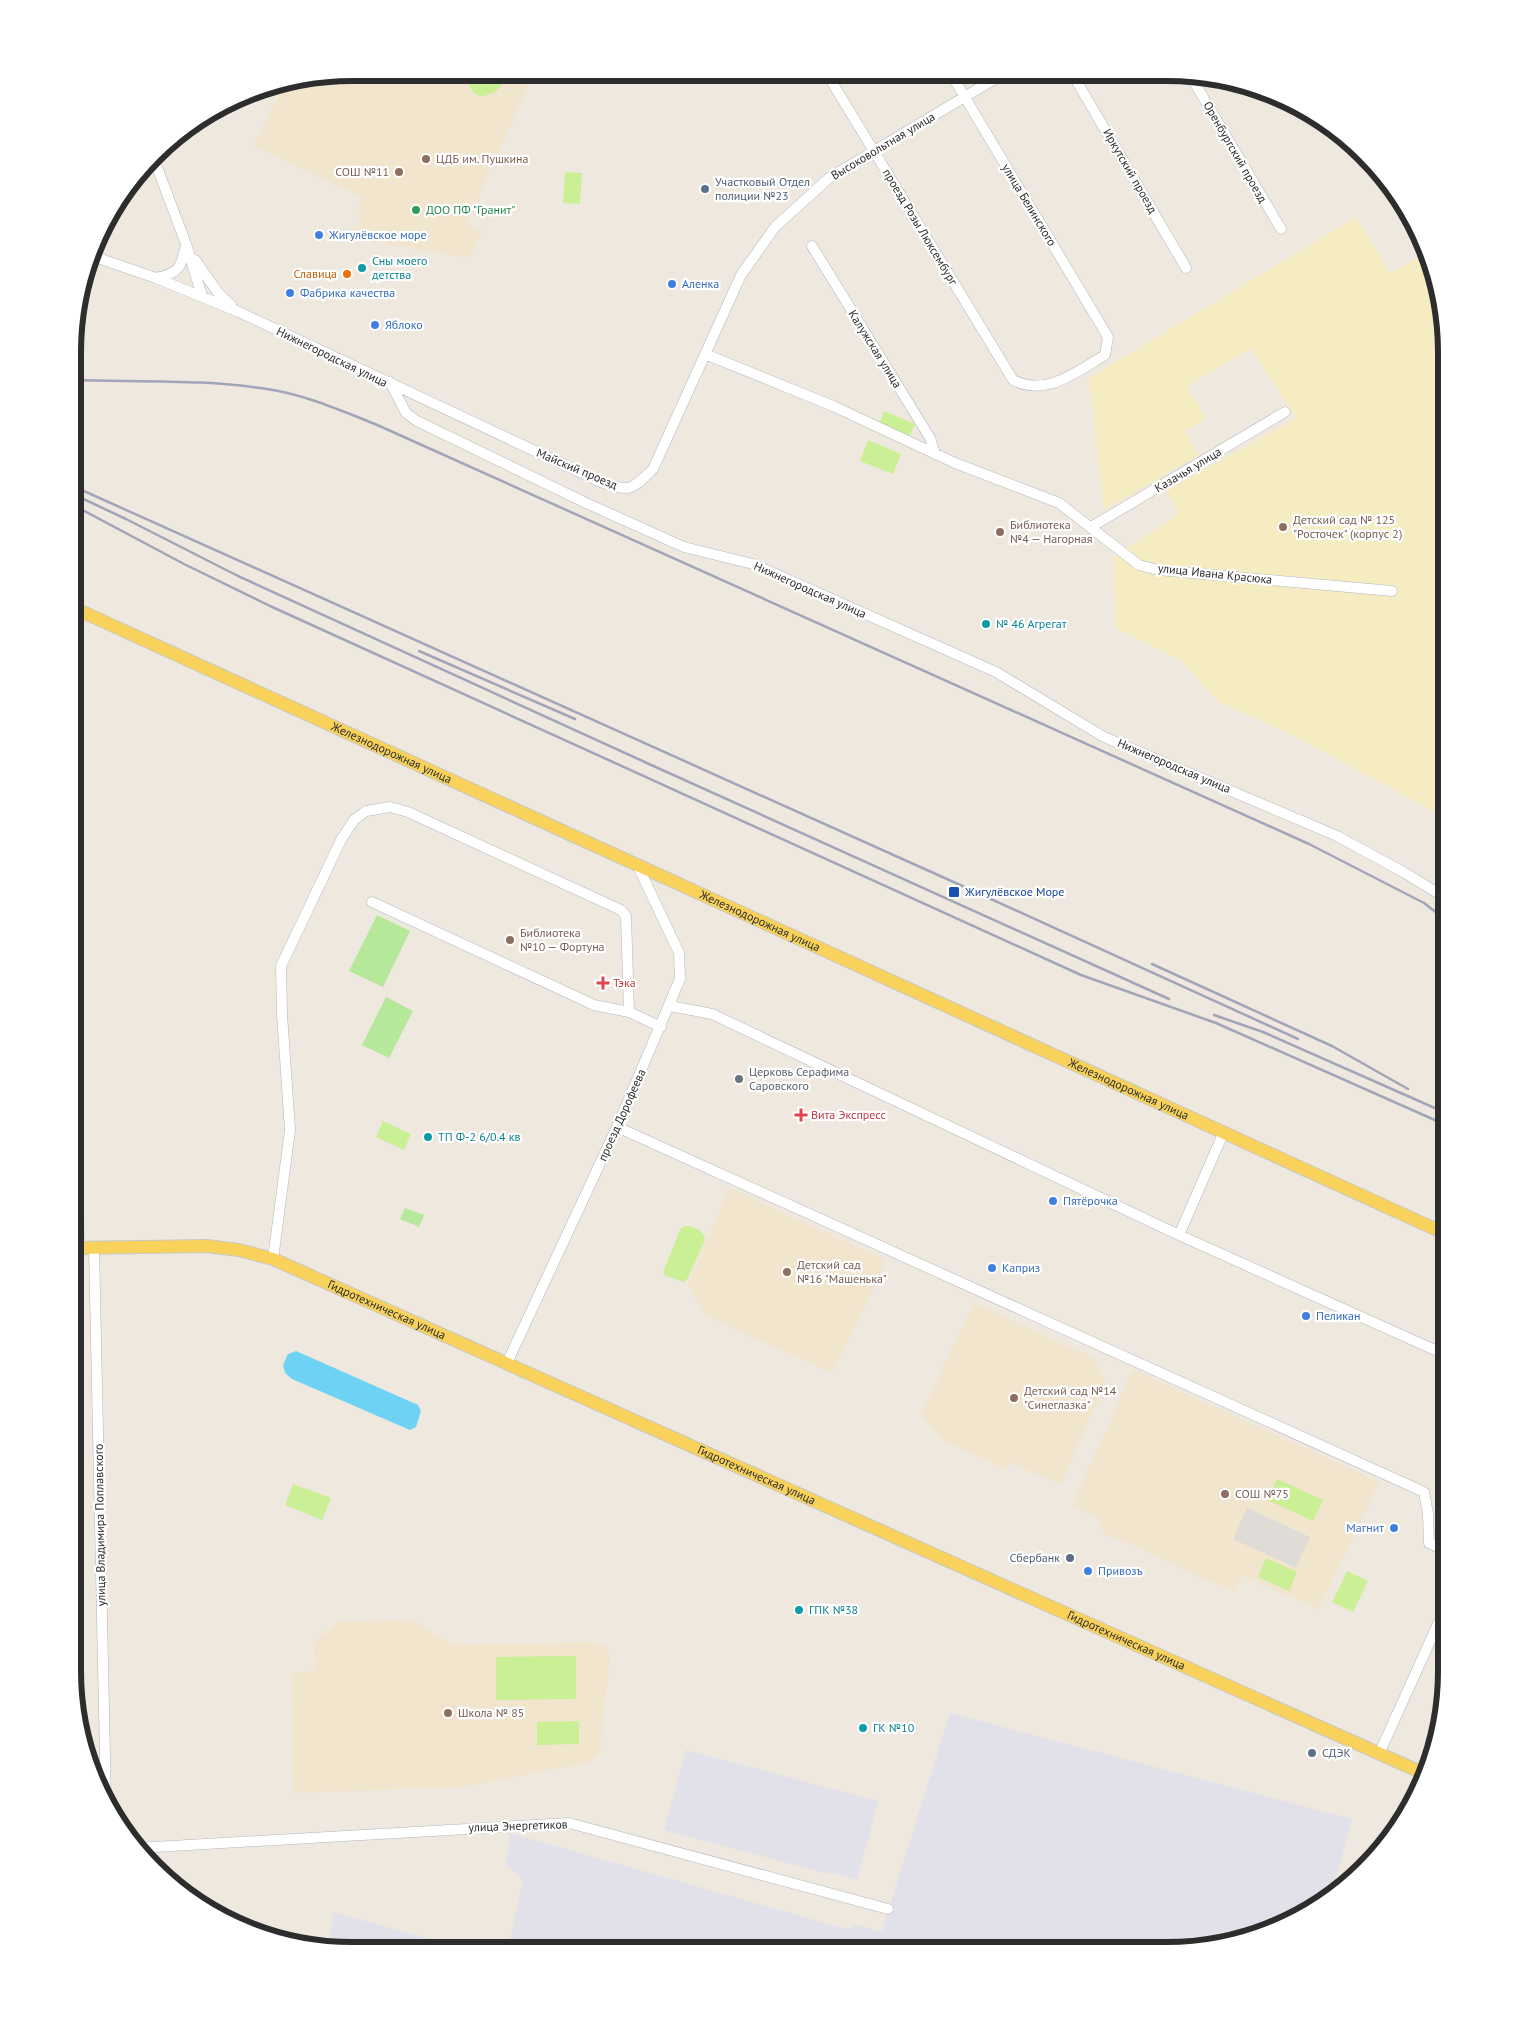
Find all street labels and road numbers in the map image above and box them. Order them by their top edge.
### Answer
street label: Оренбургский проезд [1200,98,1271,206]
street label: Высоковольтная улица [828,109,938,183]
street label: Иркутский проезд [1100,126,1161,216]
street label: улица Белинского [999,161,1060,249]
street label: проезд Розы Люксембург [880,166,961,288]
street label: Калужская улица [845,307,905,391]
street label: Нижнегородская улица [274,323,390,390]
street label: Казачья улица [1152,444,1224,495]
street label: Майский проезд [534,445,620,493]
street label: Нижнегородская улица [752,558,869,621]
street label: улица Ивана Красюка [1157,560,1273,587]
street label: Железнодорожная улица [328,718,455,786]
street label: Нижнегородская улица [1115,735,1233,796]
street label: Железнодорожная улица [697,886,823,955]
street label: Железнодорожная улица [1065,1054,1191,1123]
street label: проезд Дорофеева [594,1066,649,1163]
street label: Гидротехническая улица [325,1276,448,1342]
street label: Гидротехническая улица [695,1442,818,1508]
street label: улица Владимира Поплавского [91,1444,108,1606]
street label: Гидротехническая улица [1065,1607,1188,1673]
street label: улица Энергетиков [468,1816,568,1835]

